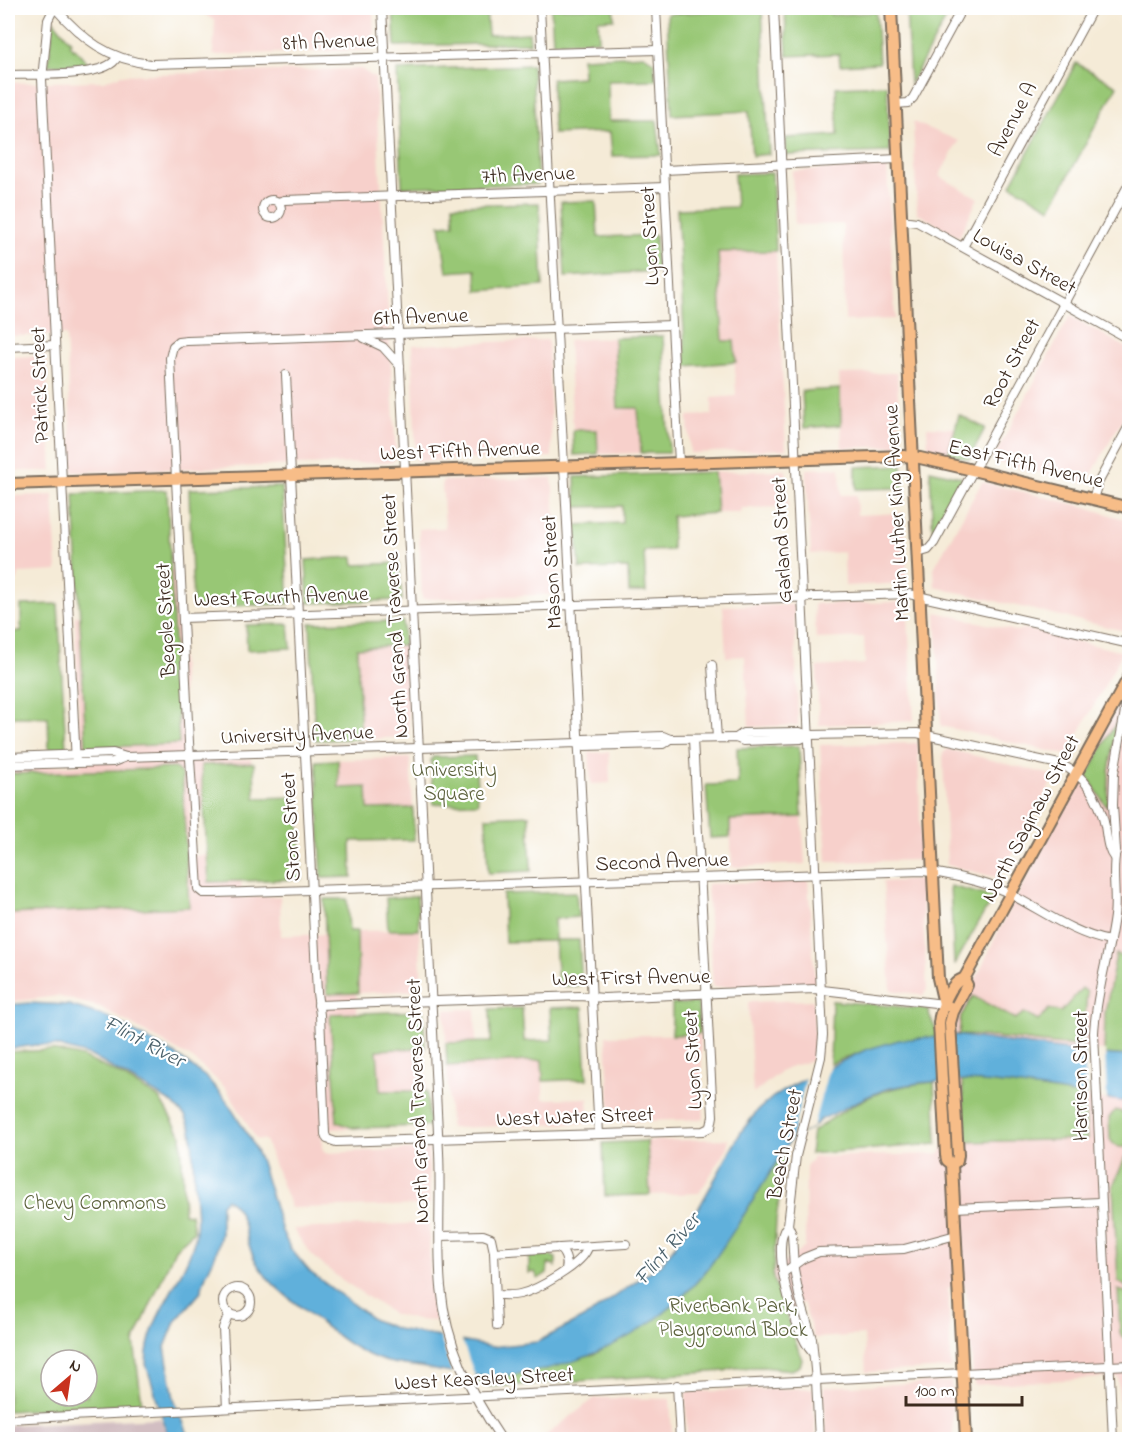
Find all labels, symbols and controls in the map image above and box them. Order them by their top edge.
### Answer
street label: 8th Avenue [282,26,377,60]
street label: Avenue A [982,77,1046,163]
street label: 7th Avenue [481,159,576,193]
street label: Lyon Street [633,185,671,286]
street label: Louisa Street [967,222,1081,304]
street label: 6th Avenue [373,301,469,335]
street label: Root Street [976,313,1049,415]
street label: Patrick Street [24,326,58,444]
street label: Martin Luther King Avenue [877,403,921,622]
street label: East Fifth Avenue [945,433,1107,498]
street label: West Fifth Avenue [380,434,541,470]
street label: Garland Street [765,476,801,604]
street label: North Grand Traverse Street [375,493,417,739]
street label: Mason Street [535,514,571,630]
street label: Begole Street [149,562,187,679]
street label: West Fourth Avenue [193,580,370,616]
street label: University Avenue [220,718,375,756]
street label: North Saginaw Street [975,730,1090,909]
park label: University Square [411,756,497,810]
street label: Stone Street [274,771,310,882]
street label: Second Avenue [595,846,730,880]
street label: West First Avenue [552,963,711,995]
street label: North Grand Traverse Street [400,978,438,1224]
water label: Flint River [97,1008,193,1079]
street label: Lyon Street [676,1009,714,1110]
street label: Harrison Street [1067,1011,1097,1141]
street label: Beach Street [760,1086,811,1203]
street label: West Water Street [496,1100,654,1136]
park label: Chevy Commons [24,1189,166,1221]
water label: Flint River [627,1204,711,1294]
park label: Riverbank Park, Playground Block [658,1292,809,1348]
north arrow [39,1348,99,1408]
text: N [65,1354,86,1380]
street label: West Kearsley Street [394,1360,575,1402]
scale bar [906,1369,1022,1407]
text: 100 m [915,1379,955,1405]

